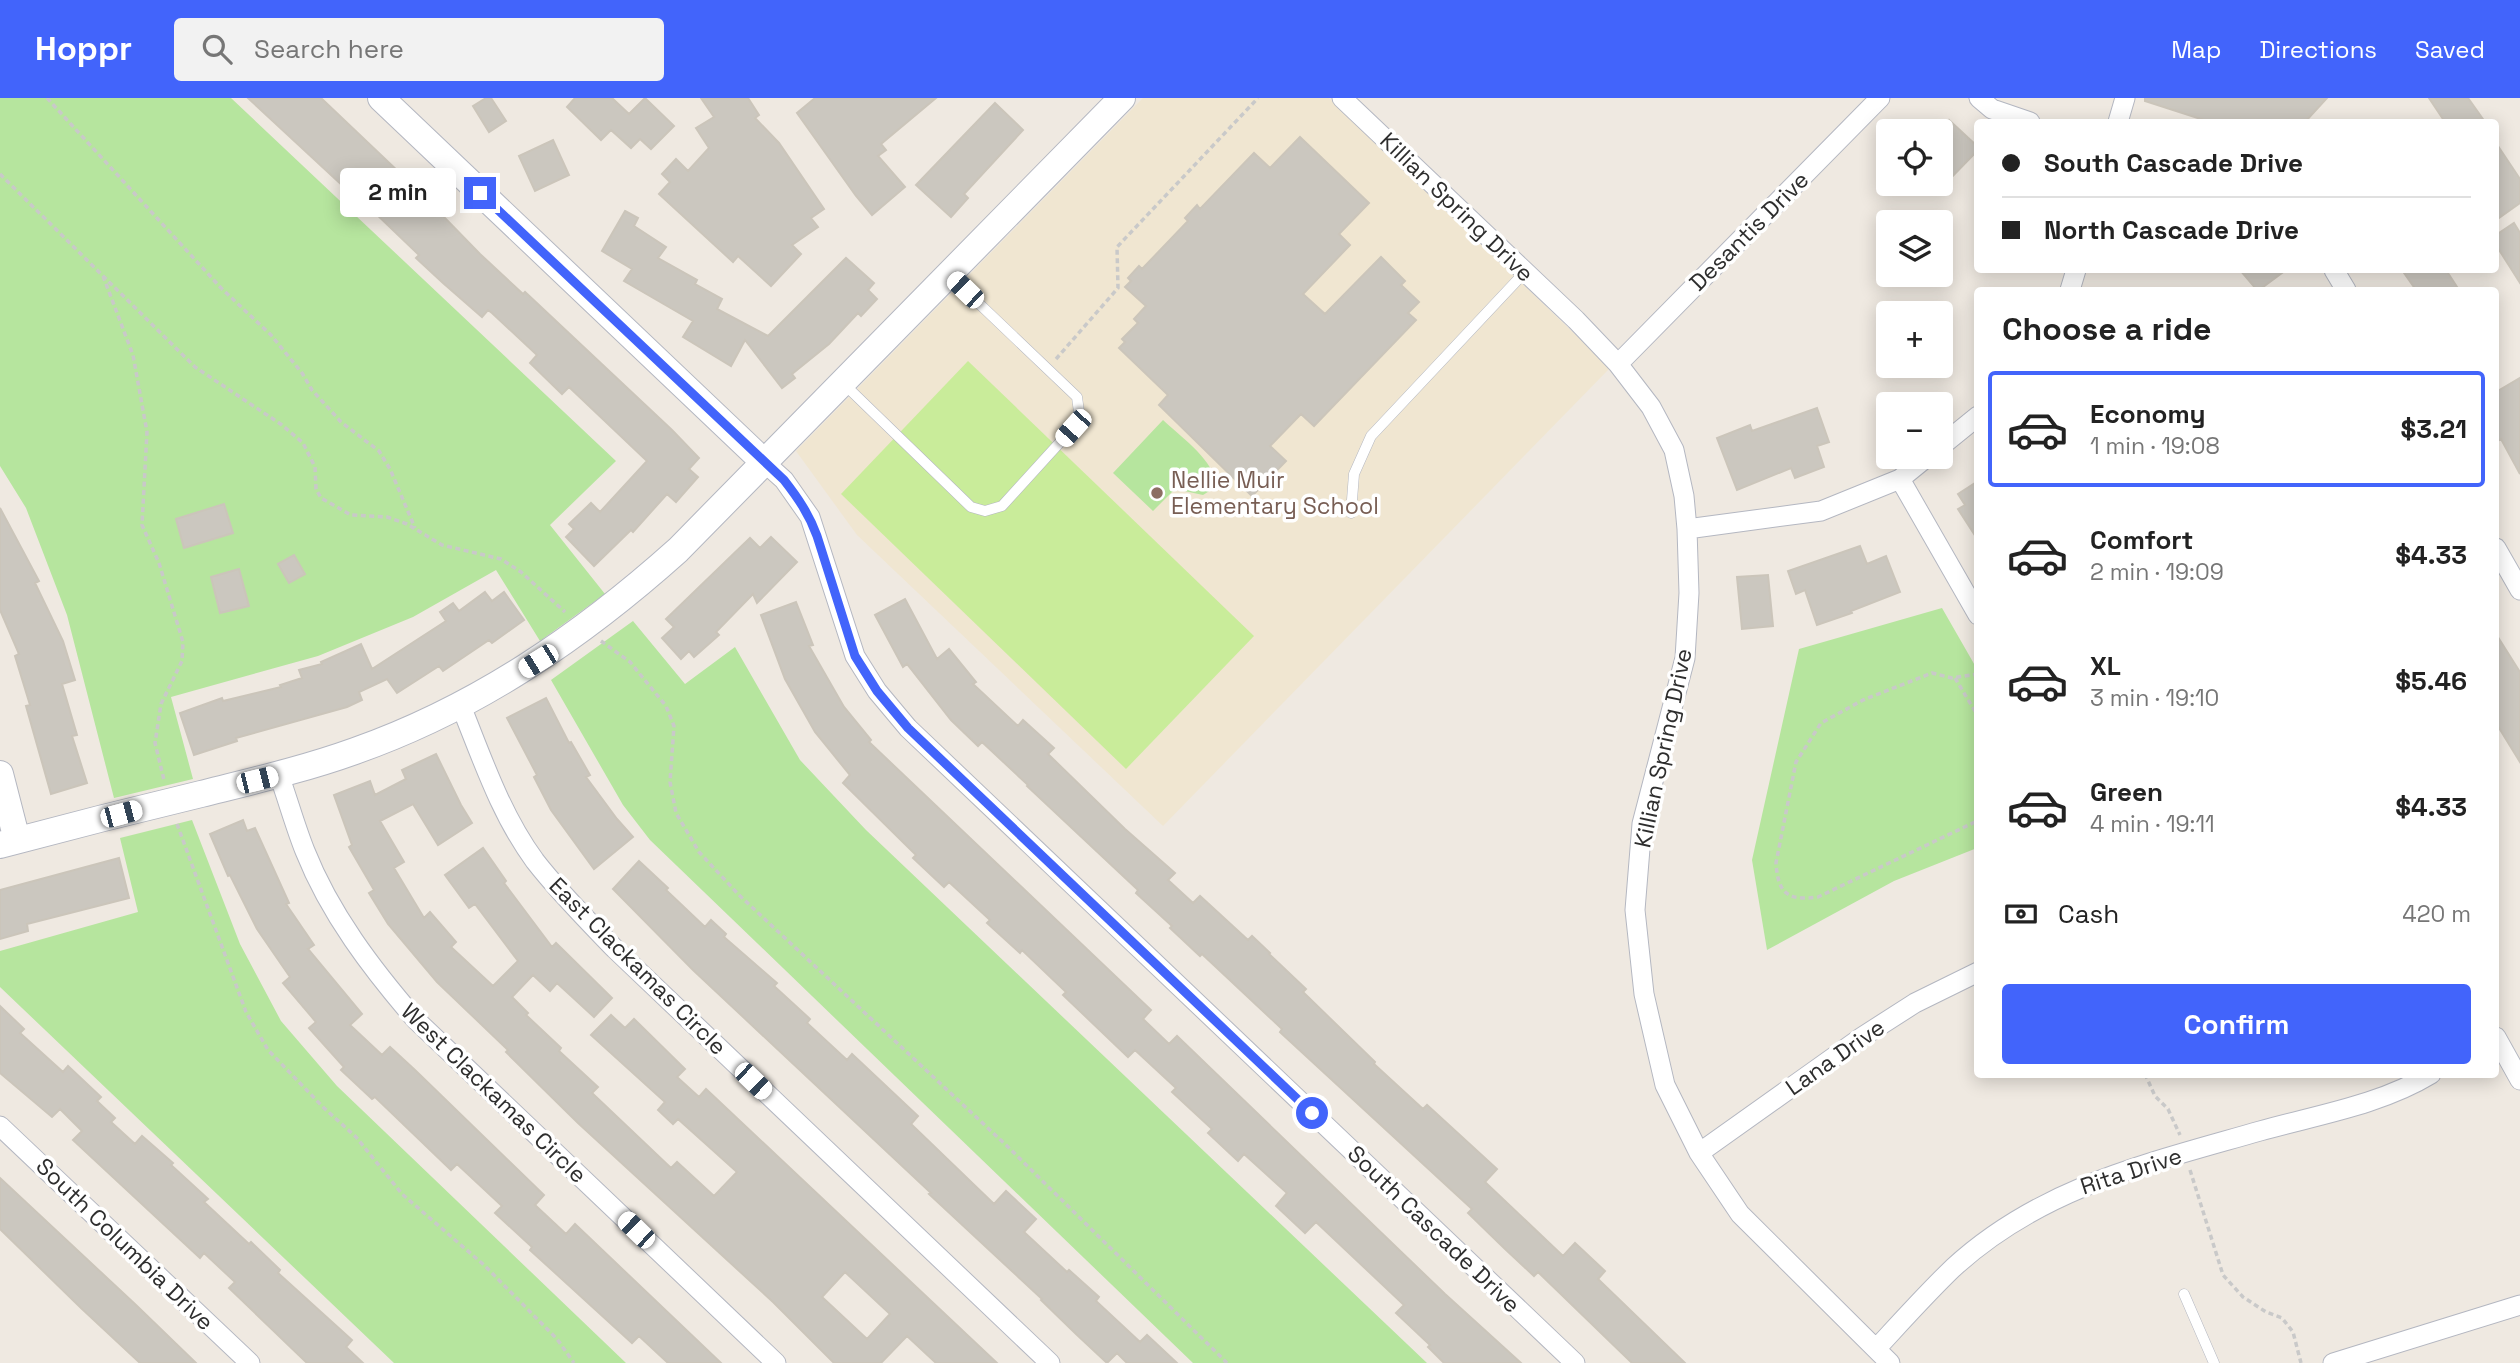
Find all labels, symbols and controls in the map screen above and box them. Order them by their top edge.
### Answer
search box [174,18,664,81]
text: Hoppr [35,28,132,70]
icon: search [198,30,236,68]
text: Search here [254,32,404,66]
text: Map [2171,34,2221,65]
text: Directions [2259,34,2377,65]
text: Saved [2415,34,2485,65]
map controls [1876,119,1953,469]
button: locate [1876,119,1953,196]
street label: Killian Spring Drive [1374,126,1540,288]
text: South Cascade Drive [2044,146,2303,180]
street label: Desantis Drive [1683,165,1815,297]
callout: 2 min [340,168,456,217]
text: 2 min [368,177,428,207]
route end [464,177,496,209]
button: layers [1876,210,1953,287]
text: North Cascade Drive [2044,213,2299,247]
car [943,268,988,312]
button: + [1876,301,1953,378]
text: Choose a ride [2002,309,2212,349]
button: − [1876,392,1953,469]
text: Economy [2090,397,2206,431]
icon: car [2006,398,2069,461]
car [1052,405,1095,451]
text: $3.21 [2400,412,2467,446]
text: 1 min · 19:08 [2090,431,2220,461]
place label: Nellie Muir Elementary School [1171,465,1379,521]
marker: Nellie Muir Elementary School [1149,485,1165,501]
text: Comfort [2090,523,2193,557]
icon: car [2006,524,2069,587]
text: $4.33 [2395,538,2467,572]
text: 2 min · 19:09 [2090,557,2224,587]
car [515,641,562,681]
street label: Killian Spring Drive [1627,646,1699,850]
text: XL [2090,649,2121,683]
icon: car [2006,650,2069,713]
text: $5.46 [2395,664,2467,698]
text: 3 min · 19:10 [2090,683,2219,713]
car [235,765,280,795]
text: Green [2090,775,2163,809]
icon: car [2006,776,2069,839]
text: $4.33 [2395,790,2467,824]
car [98,798,145,830]
text: 4 min · 19:11 [2090,809,2215,839]
street label: East Clackamas Circle [543,871,733,1061]
icon: cash [2002,895,2040,933]
text: Cash [2058,897,2119,931]
text: 420 m [2402,899,2471,929]
button: Confirm [2002,984,2471,1064]
street label: West Clackamas Circle [395,996,593,1190]
street label: Lana Drive [1780,1012,1890,1102]
car [731,1059,776,1103]
route start [1296,1097,1328,1129]
street label: South Cascade Drive [1341,1139,1527,1319]
street label: Rita Drive [2076,1141,2186,1201]
street label: South Columbia Drive [30,1151,220,1337]
car [614,1208,659,1252]

